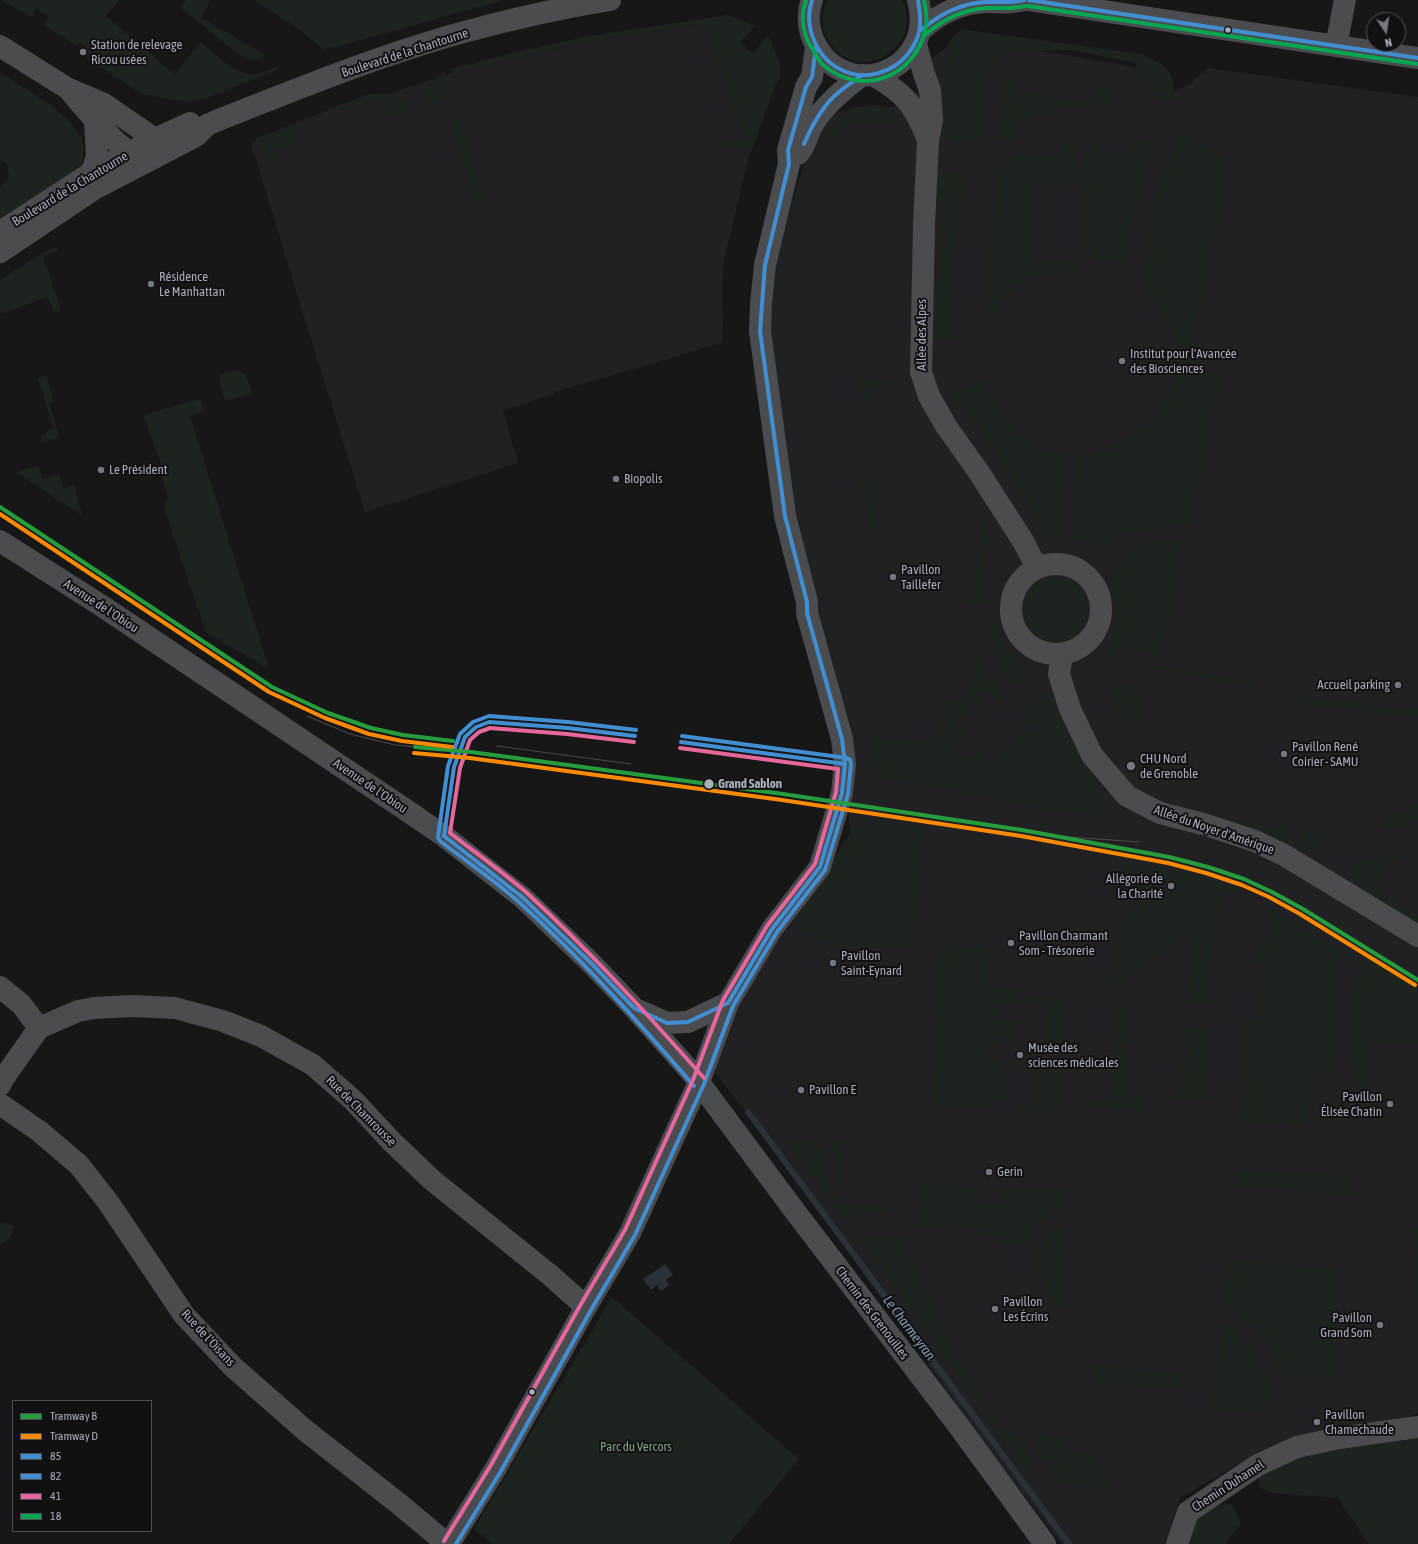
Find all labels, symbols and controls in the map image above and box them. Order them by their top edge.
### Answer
north arrow [1366,12,1406,52]
street label: Boulevard de la Chantourne [340,25,470,81]
unlabelled marker [1223,25,1233,35]
text: N [1384,36,1393,49]
place label: Station de relevage Ricou usées [91,37,182,68]
marker: Station de relevage Ricou usées [78,47,88,57]
street label: Boulevard de la Chantourne [9,148,131,230]
place label: Résidence Le Manhattan [159,269,225,300]
marker: Résidence Le Manhattan [146,279,156,289]
street label: Allée des Alpes [914,299,930,371]
place label: Institut pour l'Avancée des Biosciences [1130,346,1237,377]
marker: Institut pour l'Avancée des Biosciences [1117,356,1127,366]
place label: Le Président [109,462,168,478]
marker: Le Président [96,465,106,475]
place label: Biopolis [624,471,663,487]
marker: Biopolis [611,474,621,484]
place label: Pavillon Taillefer [901,562,941,593]
marker: Pavillon Taillefer [888,572,898,582]
street label: Avenue de l'Obiou [61,576,141,636]
place label: Accueil parking [1317,677,1390,693]
marker: Accueil parking [1393,680,1403,690]
place label: Pavillon René Coirier - SAMU [1292,739,1359,770]
marker: Pavillon René Coirier - SAMU [1279,749,1289,759]
place label: CHU Nord de Grenoble [1140,751,1198,782]
street label: Avenue de l'Obiou [330,755,410,817]
marker: CHU Nord de Grenoble [1125,760,1137,772]
place label: Grand Sablon [718,776,782,792]
marker: Grand Sablon [702,777,716,791]
street label: Allée du Noyer d'Amérique [1152,802,1276,858]
place label: Allégorie de la Charité [1106,871,1163,902]
marker: Allégorie de la Charité [1166,881,1176,891]
place label: Pavillon Charmant Som - Trésorerie [1019,928,1108,959]
marker: Pavillon Charmant Som - Trésorerie [1006,938,1016,948]
place label: Pavillon Saint-Eynard [841,948,902,979]
marker: Pavillon Saint-Eynard [828,958,838,968]
place label: Musée des sciences médicales [1028,1040,1119,1071]
marker: Musée des sciences médicales [1015,1050,1025,1060]
street label: Rue de Chamrousse [323,1073,399,1149]
place label: Pavillon E [809,1082,856,1098]
marker: Pavillon E [796,1085,806,1095]
place label: Pavillon Élisée Chatin [1321,1089,1382,1120]
marker: Pavillon Élisée Chatin [1385,1099,1395,1109]
place label: Gerin [997,1164,1023,1180]
marker: Gerin [984,1167,994,1177]
street label: Chemin des Grenouilles [832,1263,912,1363]
water label: Le Charmeyran [879,1292,939,1364]
place label: Pavillon Les Écrins [1003,1294,1048,1325]
marker: Pavillon Les Écrins [990,1304,1000,1314]
street label: Rue de l'Oisans [178,1306,238,1370]
place label: Pavillon Grand Som [1320,1310,1372,1341]
marker: Pavillon Grand Som [1375,1320,1385,1330]
unlabelled marker [527,1387,537,1397]
legend [12,1400,152,1532]
place label: Pavillon Chamechaude [1325,1407,1394,1438]
text: Tramway B [50,1409,97,1423]
marker: Pavillon Chamechaude [1312,1417,1322,1427]
text: Tramway D [50,1429,98,1443]
park label: Parc du Vercors [600,1439,672,1455]
text: 85 [50,1449,61,1463]
street label: Chemin Duhamel [1189,1457,1267,1515]
text: 82 [50,1469,61,1483]
text: 41 [50,1489,61,1503]
text: 18 [50,1509,61,1523]

